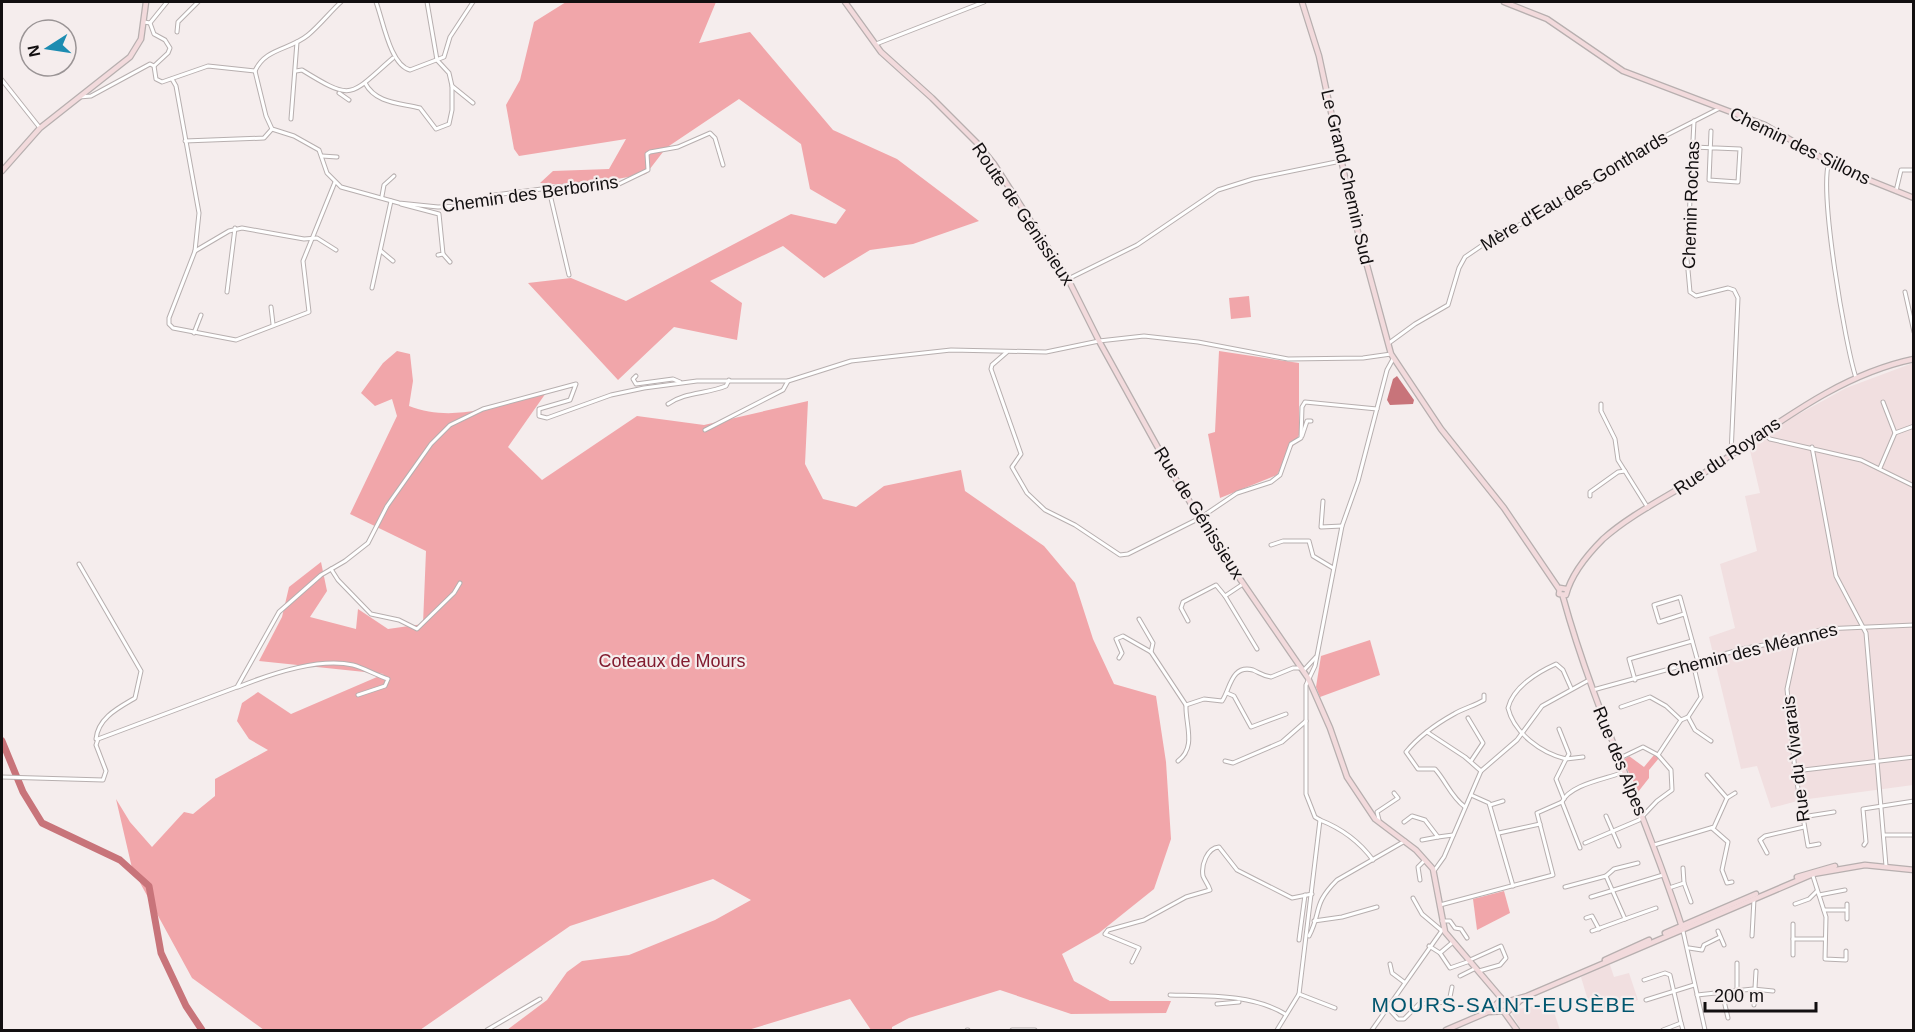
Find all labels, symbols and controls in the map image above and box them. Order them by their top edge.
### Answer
north arrow [18,18,78,78]
text: N [24,44,43,58]
street label: Le Grand Chemin Sud [1317,87,1377,267]
street label: Chemin des Sillons [1726,103,1874,189]
street label: Mère d'Eau des Gonthards [1477,127,1671,255]
street label: Route de Génissieux [968,139,1078,289]
street label: Chemin Rochas [1679,141,1703,269]
street label: Chemin des Berborins [440,172,620,216]
street label: Rue du Royans [1670,413,1784,499]
street label: Rue de Génissieux [1150,443,1248,583]
street label: Chemin des Méannes [1665,619,1839,681]
park label: Coteaux de Mours [598,651,746,671]
street label: Rue du Vivarais [1778,695,1814,823]
street label: Rue des Alpes [1589,703,1651,819]
scale bar [1705,975,1816,1013]
text: 200 m [1714,986,1764,1006]
district label: MOURS-SAINT-EUSÈBE [1371,993,1637,1016]

